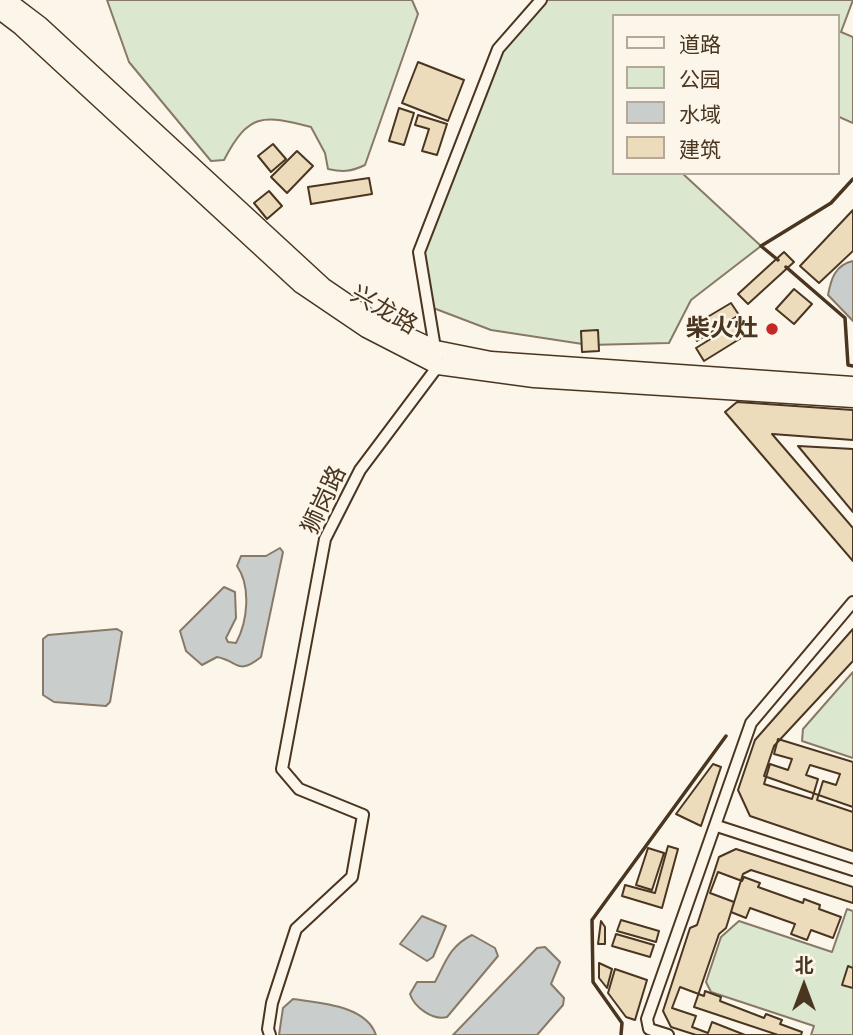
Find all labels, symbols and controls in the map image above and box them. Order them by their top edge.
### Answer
legend [612,14,839,175]
text: 道路 [679,32,721,57]
text: 公园 [679,67,721,92]
text: 水域 [679,102,721,127]
text: 建筑 [679,137,721,162]
street label: 兴龙路 [346,280,422,340]
place label: 柴火灶 [686,315,758,343]
marker: 柴火灶 [764,321,780,337]
street label: 狮岗路 [296,461,352,539]
north arrow [769,951,839,1021]
text: 北 [794,954,814,976]

